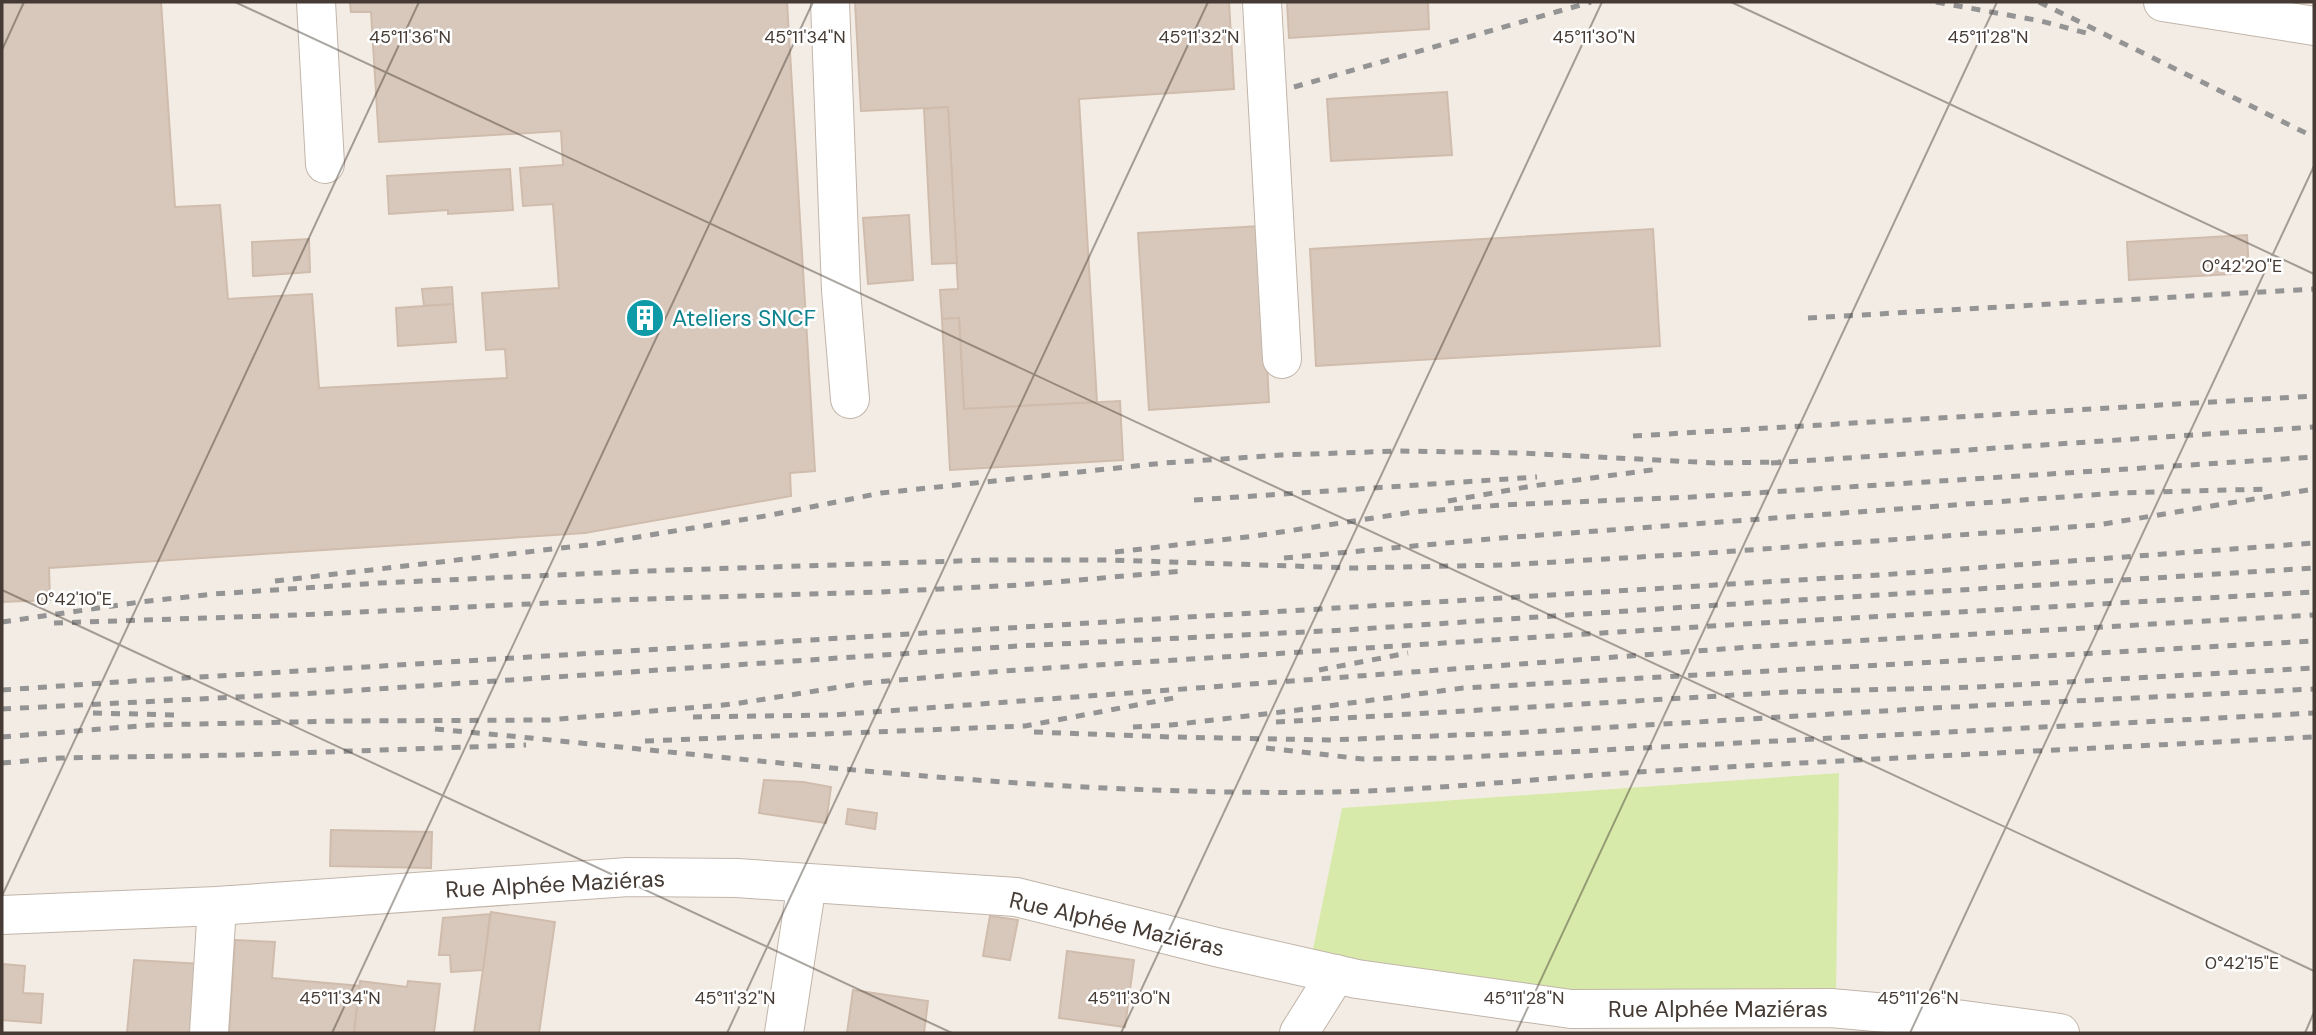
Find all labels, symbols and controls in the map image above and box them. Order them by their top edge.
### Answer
text: 45°11'36"N [369,25,451,49]
text: 45°11'34"N [764,25,846,49]
text: 45°11'32"N [1159,25,1239,49]
text: 45°11'30"N [1553,25,1635,49]
text: 45°11'28"N [1948,25,2028,49]
text: 0°42'20"E [2202,254,2282,278]
building icon: Ateliers SNCF [624,297,666,339]
place label: Ateliers SNCF [672,303,816,333]
text: 0°42'10"E [36,587,112,611]
street label: Rue Alphée Maziéras [444,863,666,905]
street label: Rue Alphée Maziéras [1007,885,1227,963]
text: 0°42'15"E [2205,951,2279,975]
text: 45°11'34"N [299,986,381,1010]
text: 45°11'32"N [695,986,775,1010]
text: 45°11'30"N [1088,986,1170,1010]
text: 45°11'28"N [1484,986,1564,1010]
text: 45°11'26"N [1877,986,1959,1010]
street label: Rue Alphée Maziéras [1608,994,1828,1024]

